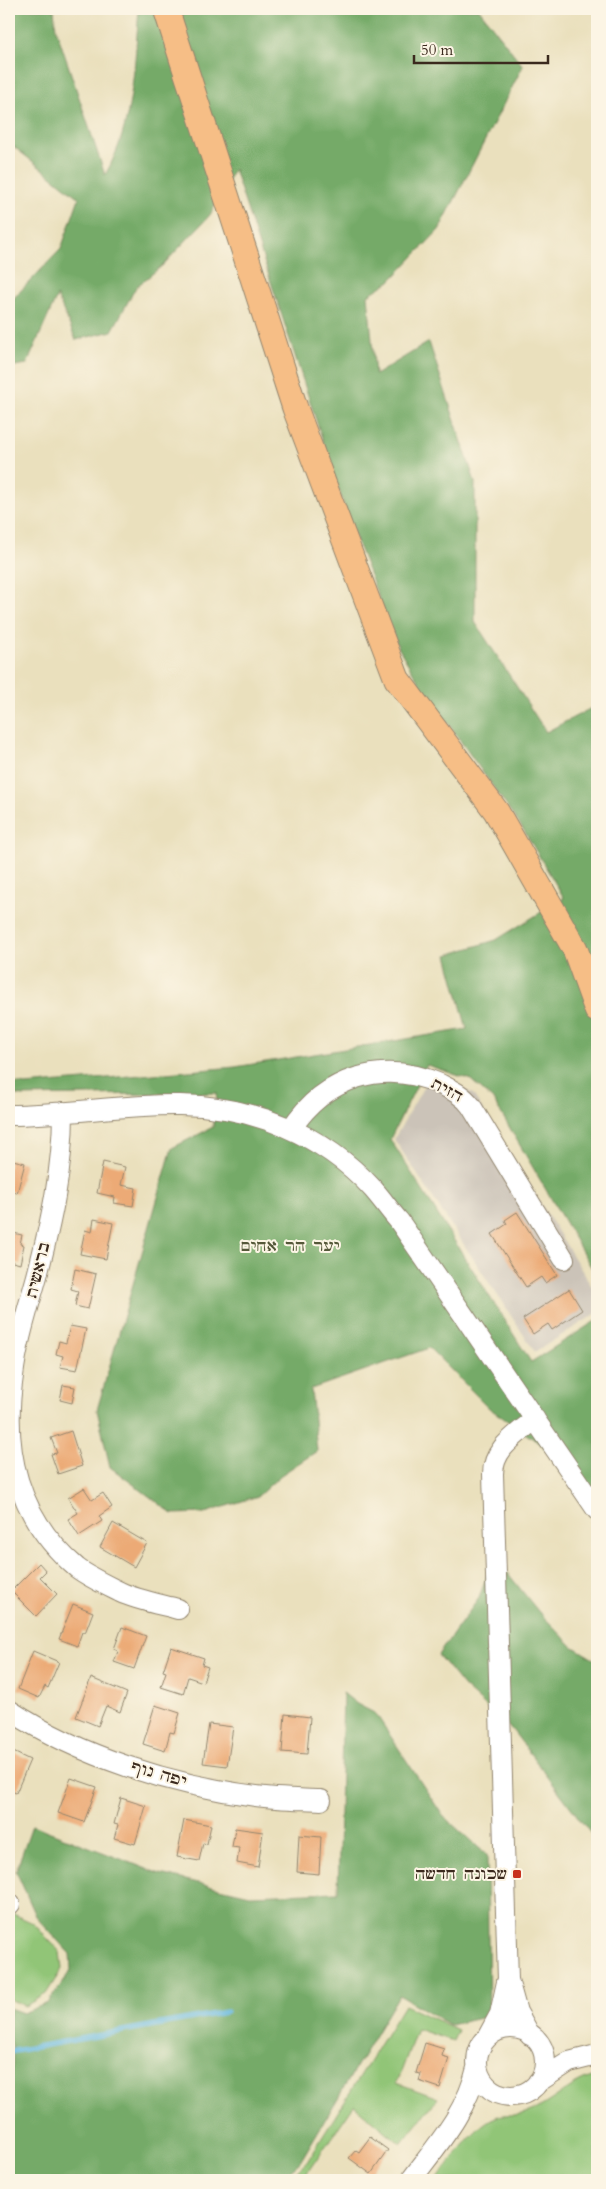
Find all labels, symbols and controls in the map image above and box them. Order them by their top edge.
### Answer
scale bar [414,32,547,64]
text: 50 m [421,40,453,60]
street label: הזית [427,1073,467,1107]
park label: יער הר אחים [240,1235,340,1257]
street label: בראשית [20,1240,56,1300]
street label: יפה נוף [128,1756,190,1792]
place label: שכונה חדשה [415,1863,507,1885]
marker: שכונה חדשה [511,1868,523,1880]

